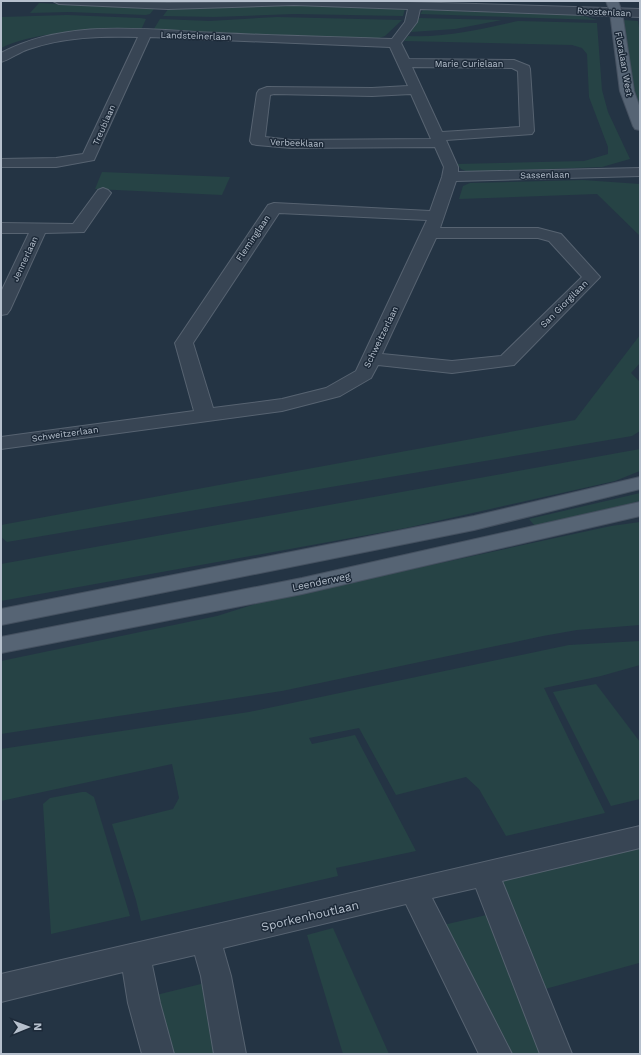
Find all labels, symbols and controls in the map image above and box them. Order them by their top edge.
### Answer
street label: Roostenlaan [577,6,631,18]
street label: Landsteinerlaan [160,30,232,42]
street label: Floralaan West [613,31,635,97]
street label: Marie Curielaan [435,59,503,69]
street label: Treublaan [91,103,117,147]
street label: Verbeeklaan [270,137,324,149]
street label: Sassenlaan [520,170,570,180]
street label: Fleminglaan [234,213,272,263]
street label: Jennerlaan [10,235,40,283]
street label: San Giorgilaan [538,278,590,330]
street label: Schweitzerlaan [362,305,400,369]
street label: Schweitzerlaan [31,424,99,444]
street label: Leenderweg [291,570,352,593]
street label: Sporkenhoutlaan [260,898,360,934]
north arrow [8,1007,48,1047]
text: N [31,1023,44,1031]

